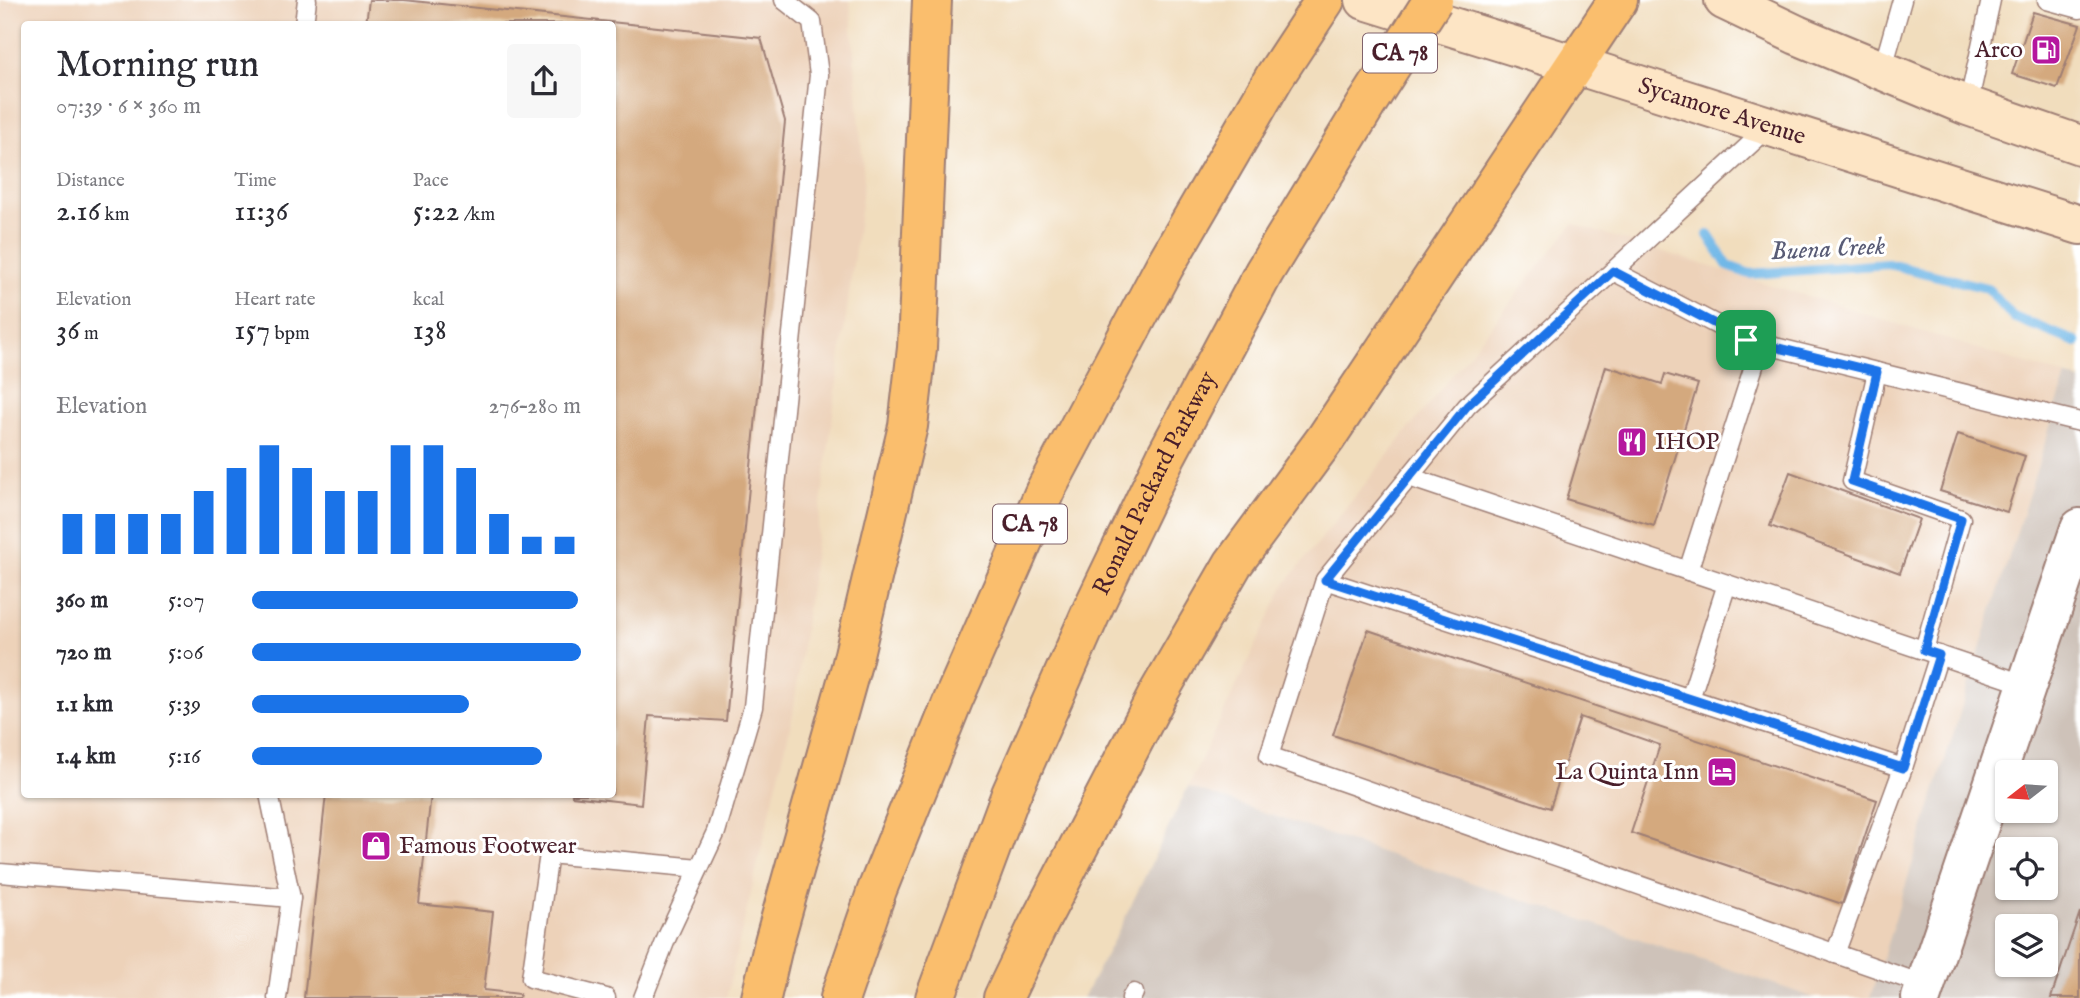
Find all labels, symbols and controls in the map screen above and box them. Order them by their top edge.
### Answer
fuel station icon: Arco [2029,33,2063,67]
road number: CA 78 [1363,34,1437,72]
place label: Arco [1974,35,2023,66]
text: Morning run [56,42,259,90]
button: share [507,44,581,118]
street label: Sycamore Avenue [1634,70,1810,152]
text: 07:39 · 6 × 360 m [56,92,201,121]
text: Distance [56,169,125,193]
text: Time [234,169,277,193]
text: Pace [413,169,449,193]
text: 2.16 [56,193,100,231]
text: 11:36 [234,193,288,231]
text: 5:22 [413,193,460,231]
text: km [100,203,129,227]
text: /km [460,203,495,227]
water label: Buena Creek [1770,229,1887,268]
text: Elevation [56,288,131,312]
text: Heart rate [234,288,315,312]
text: kcal [413,288,444,312]
pin [1716,310,1776,370]
text: 36 [56,312,80,350]
text: 157 [234,312,270,350]
text: 138 [413,312,447,350]
icon: arrive [1727,321,1765,359]
text: m [80,322,99,346]
text: bpm [270,322,310,346]
street label: Ronald Packard Parkway [1086,366,1224,600]
text: Elevation [56,392,147,421]
text: 276–280 m [488,392,581,421]
restaurant icon: IHOP [1615,425,1649,459]
place label: IHOP [1655,427,1719,458]
road number: CA 78 [993,504,1067,544]
text: 360 m [56,586,108,615]
text: 5:07 [168,586,204,615]
text: 720 m [56,638,112,667]
text: 5:06 [168,638,203,667]
text: 1.1 km [56,690,113,719]
text: 5:39 [168,690,201,719]
text: 1.4 km [56,742,116,771]
text: 5:16 [168,742,201,771]
hotel icon: La Quinta Inn [1705,755,1739,789]
place label: La Quinta Inn [1555,757,1699,788]
north arrow [1995,760,2058,822]
map controls [1995,760,2058,977]
shop icon: Famous Footwear [359,829,393,863]
place label: Famous Footwear [399,831,577,862]
button: locate [1995,837,2058,900]
button: layers [1995,914,2058,977]

